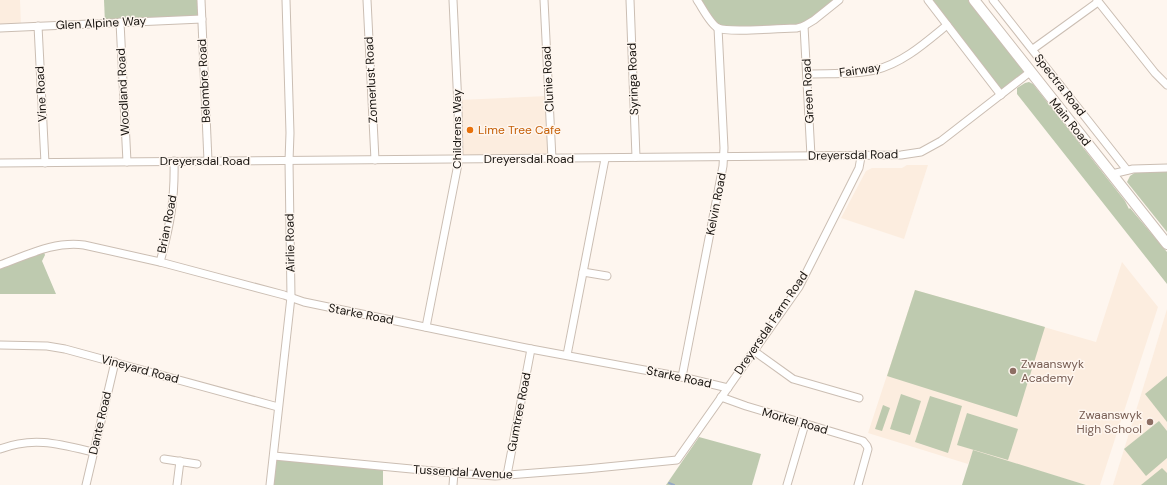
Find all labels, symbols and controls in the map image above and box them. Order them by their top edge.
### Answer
street label: Glen Alpine Way [55,13,147,33]
street label: Zomerlust Road [361,36,381,124]
street label: Belombre Road [194,39,214,123]
street label: Syringa Road [624,43,642,115]
street label: Clunie Road [538,46,558,112]
street label: Woodland Road [113,48,133,136]
street label: Spectra Road [1031,51,1089,119]
street label: Green Road [798,58,818,124]
street label: Fairway [838,59,882,81]
street label: Vine Road [32,66,50,122]
street label: Childrens Way [449,89,465,169]
street label: Main Road [1046,95,1094,149]
place label: Lime Tree Cafe [478,122,561,138]
marker: Lime Tree Cafe [465,125,475,135]
street label: Dreyersdal Road [808,146,898,164]
street label: Dreyersdal Road [484,151,574,167]
street label: Dreyersdal Road [160,153,250,169]
street label: Kelvin Road [702,171,730,237]
street label: Brian Road [154,193,180,255]
street label: Airlie Road [281,213,299,273]
street label: Dreyersdal Farm Road [730,268,812,378]
street label: Starke Road [327,300,395,328]
street label: Vineyard Road [99,351,181,387]
place label: Zwaanswyk Academy [1021,356,1084,386]
street label: Starke Road [645,362,713,392]
marker: Zwaanswyk Academy [1008,366,1018,376]
street label: Gumtree Road [503,371,535,453]
street label: Dante Road [85,390,115,456]
street label: Morkel Road [760,404,830,438]
place label: Zwaanswyk High School [1077,407,1142,437]
marker: Zwaanswyk High School [1145,417,1155,427]
street label: Tussendal Avenue [413,461,513,483]

